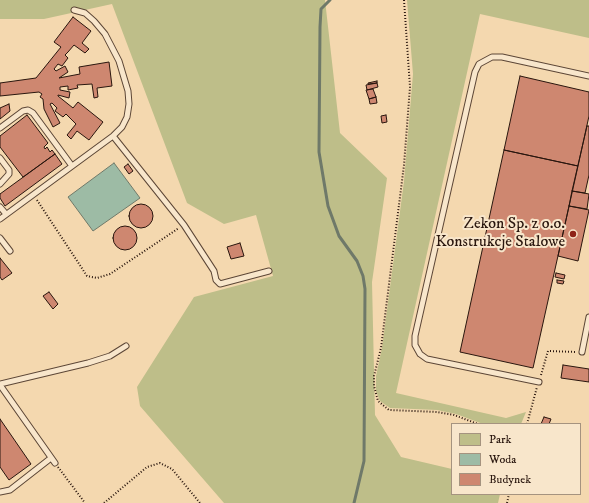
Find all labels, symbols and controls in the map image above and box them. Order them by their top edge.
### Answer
place label: Zekon Sp. z o.o. Konstrukcje Stalowe [435,215,565,253]
marker: Zekon Sp. z o.o. Konstrukcje Stalowe [568,229,578,239]
legend [451,423,581,495]
text: Park [489,432,511,447]
text: Woda [489,452,516,467]
text: Budynek [489,472,531,487]

